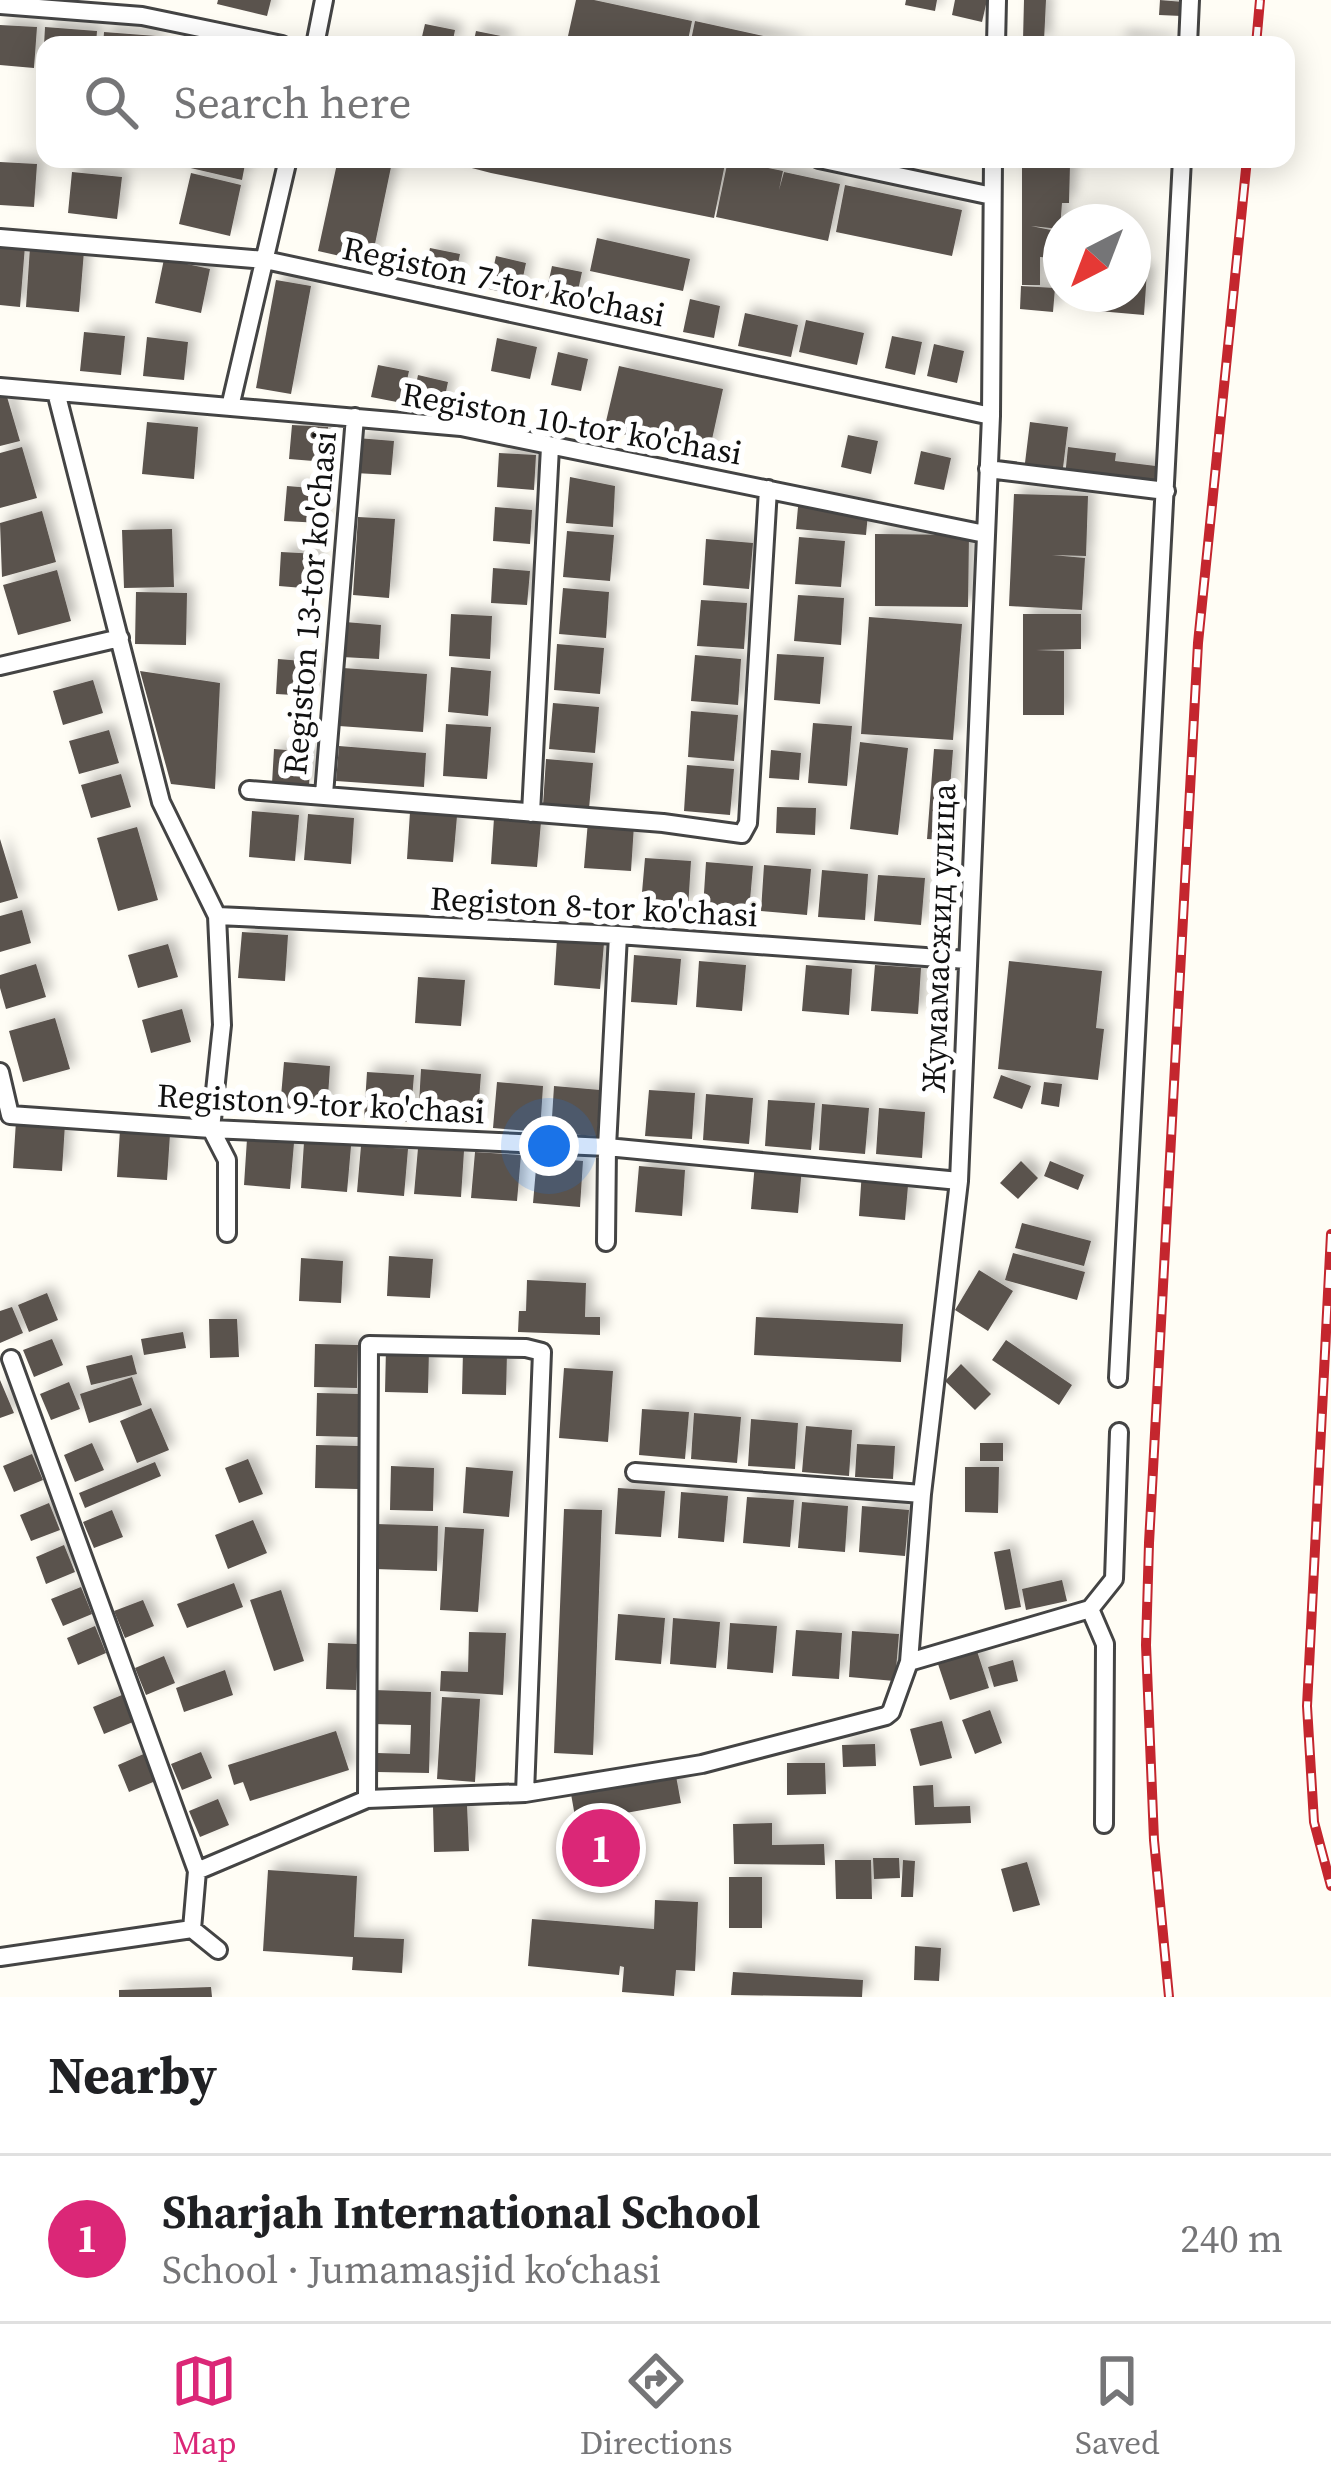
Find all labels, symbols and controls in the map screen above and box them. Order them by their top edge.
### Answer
search box [36,36,1295,168]
icon: search [78,69,144,135]
text: Search here [174,71,411,133]
north arrow [1043,204,1151,312]
street label: Registon 7-tor ko'chasi [339,225,669,338]
street label: Registon 10-tor ko'chasi [398,371,746,476]
street label: Registon 13-tor ko'chasi [272,429,347,777]
street label: Жумамасжид улица [911,782,966,1093]
street label: Registon 8-tor ko'chasi [429,875,759,938]
street label: Registon 9-tor ko'chasi [156,1072,486,1135]
your location [519,1116,579,1176]
pin: 1 [562,1803,640,1893]
text: Nearby [48,2040,217,2110]
text: Sharjah International School [162,2181,761,2243]
text: 1 [76,2212,98,2265]
text: 240 m [1180,2212,1283,2265]
text: School · Jumamasjid koʻchasi [162,2243,661,2296]
tab: Map [171,2348,237,2465]
tab: Directions [580,2348,733,2465]
tab: Saved [1075,2348,1160,2465]

